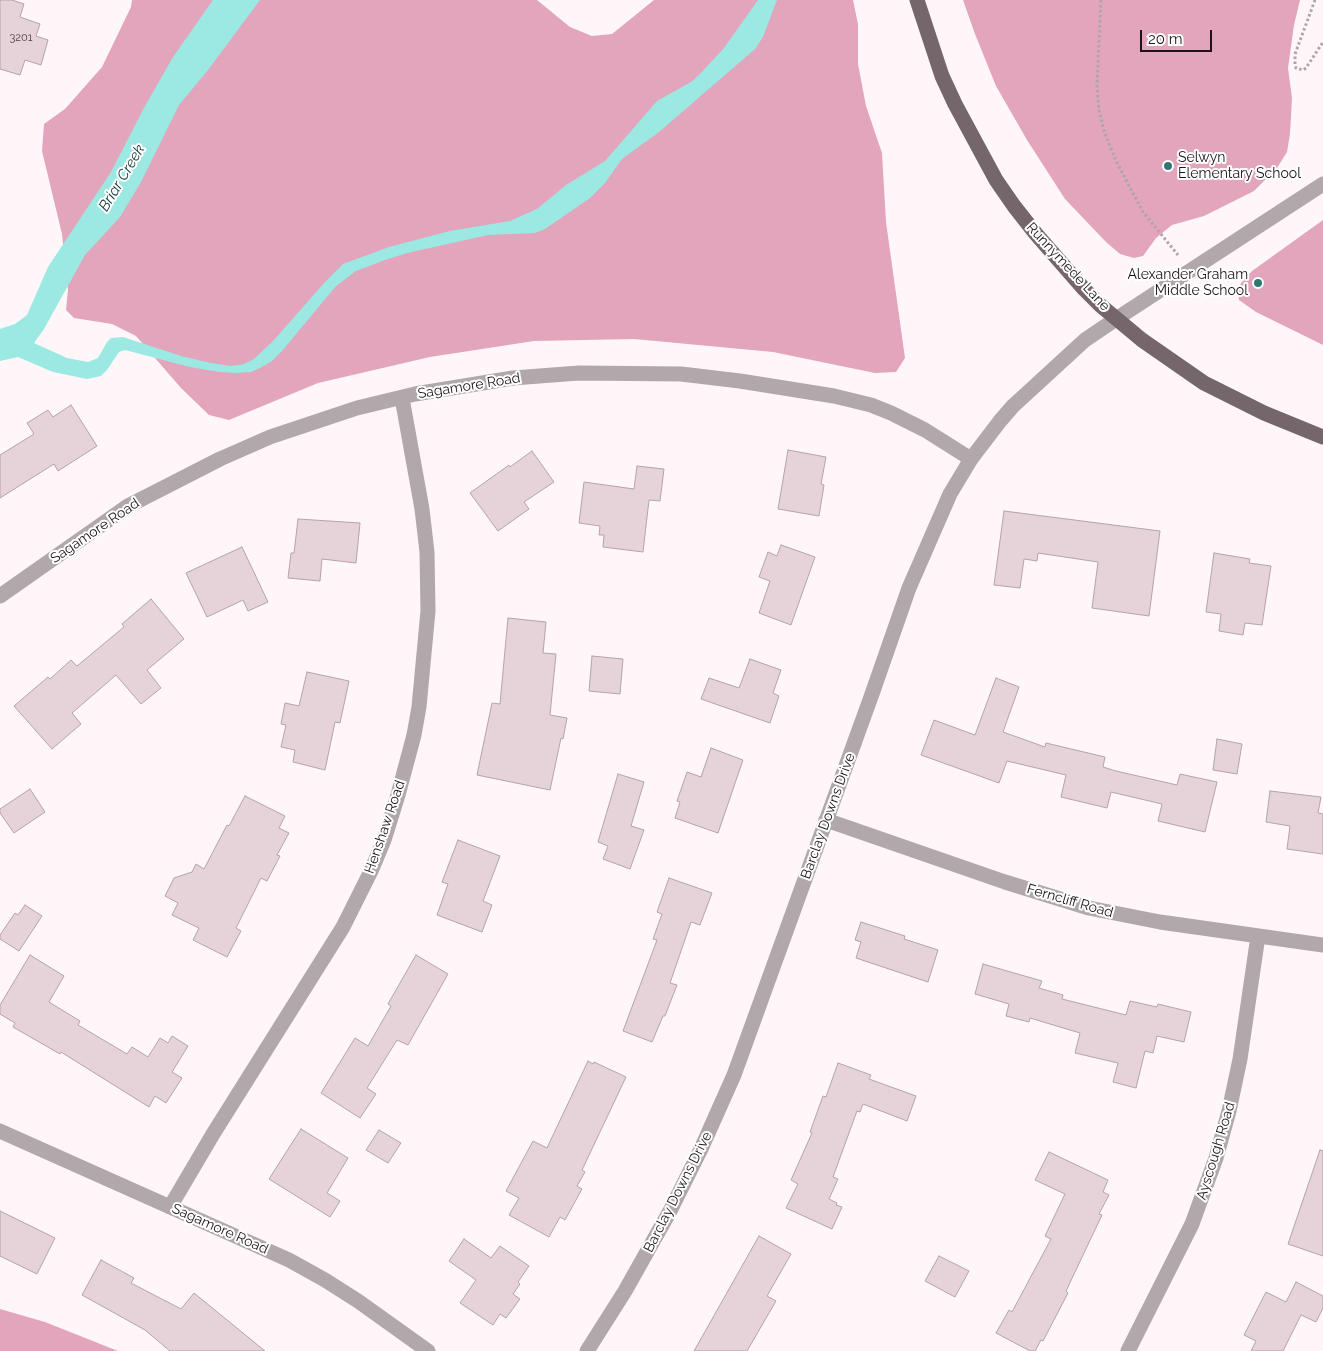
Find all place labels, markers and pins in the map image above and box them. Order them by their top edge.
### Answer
place label: Selwyn Elementary School [1178,150,1301,182]
marker: Selwyn Elementary School [1162,160,1174,172]
place label: Alexander Graham Middle School [1127,267,1248,300]
marker: Alexander Graham Middle School [1252,277,1264,289]

